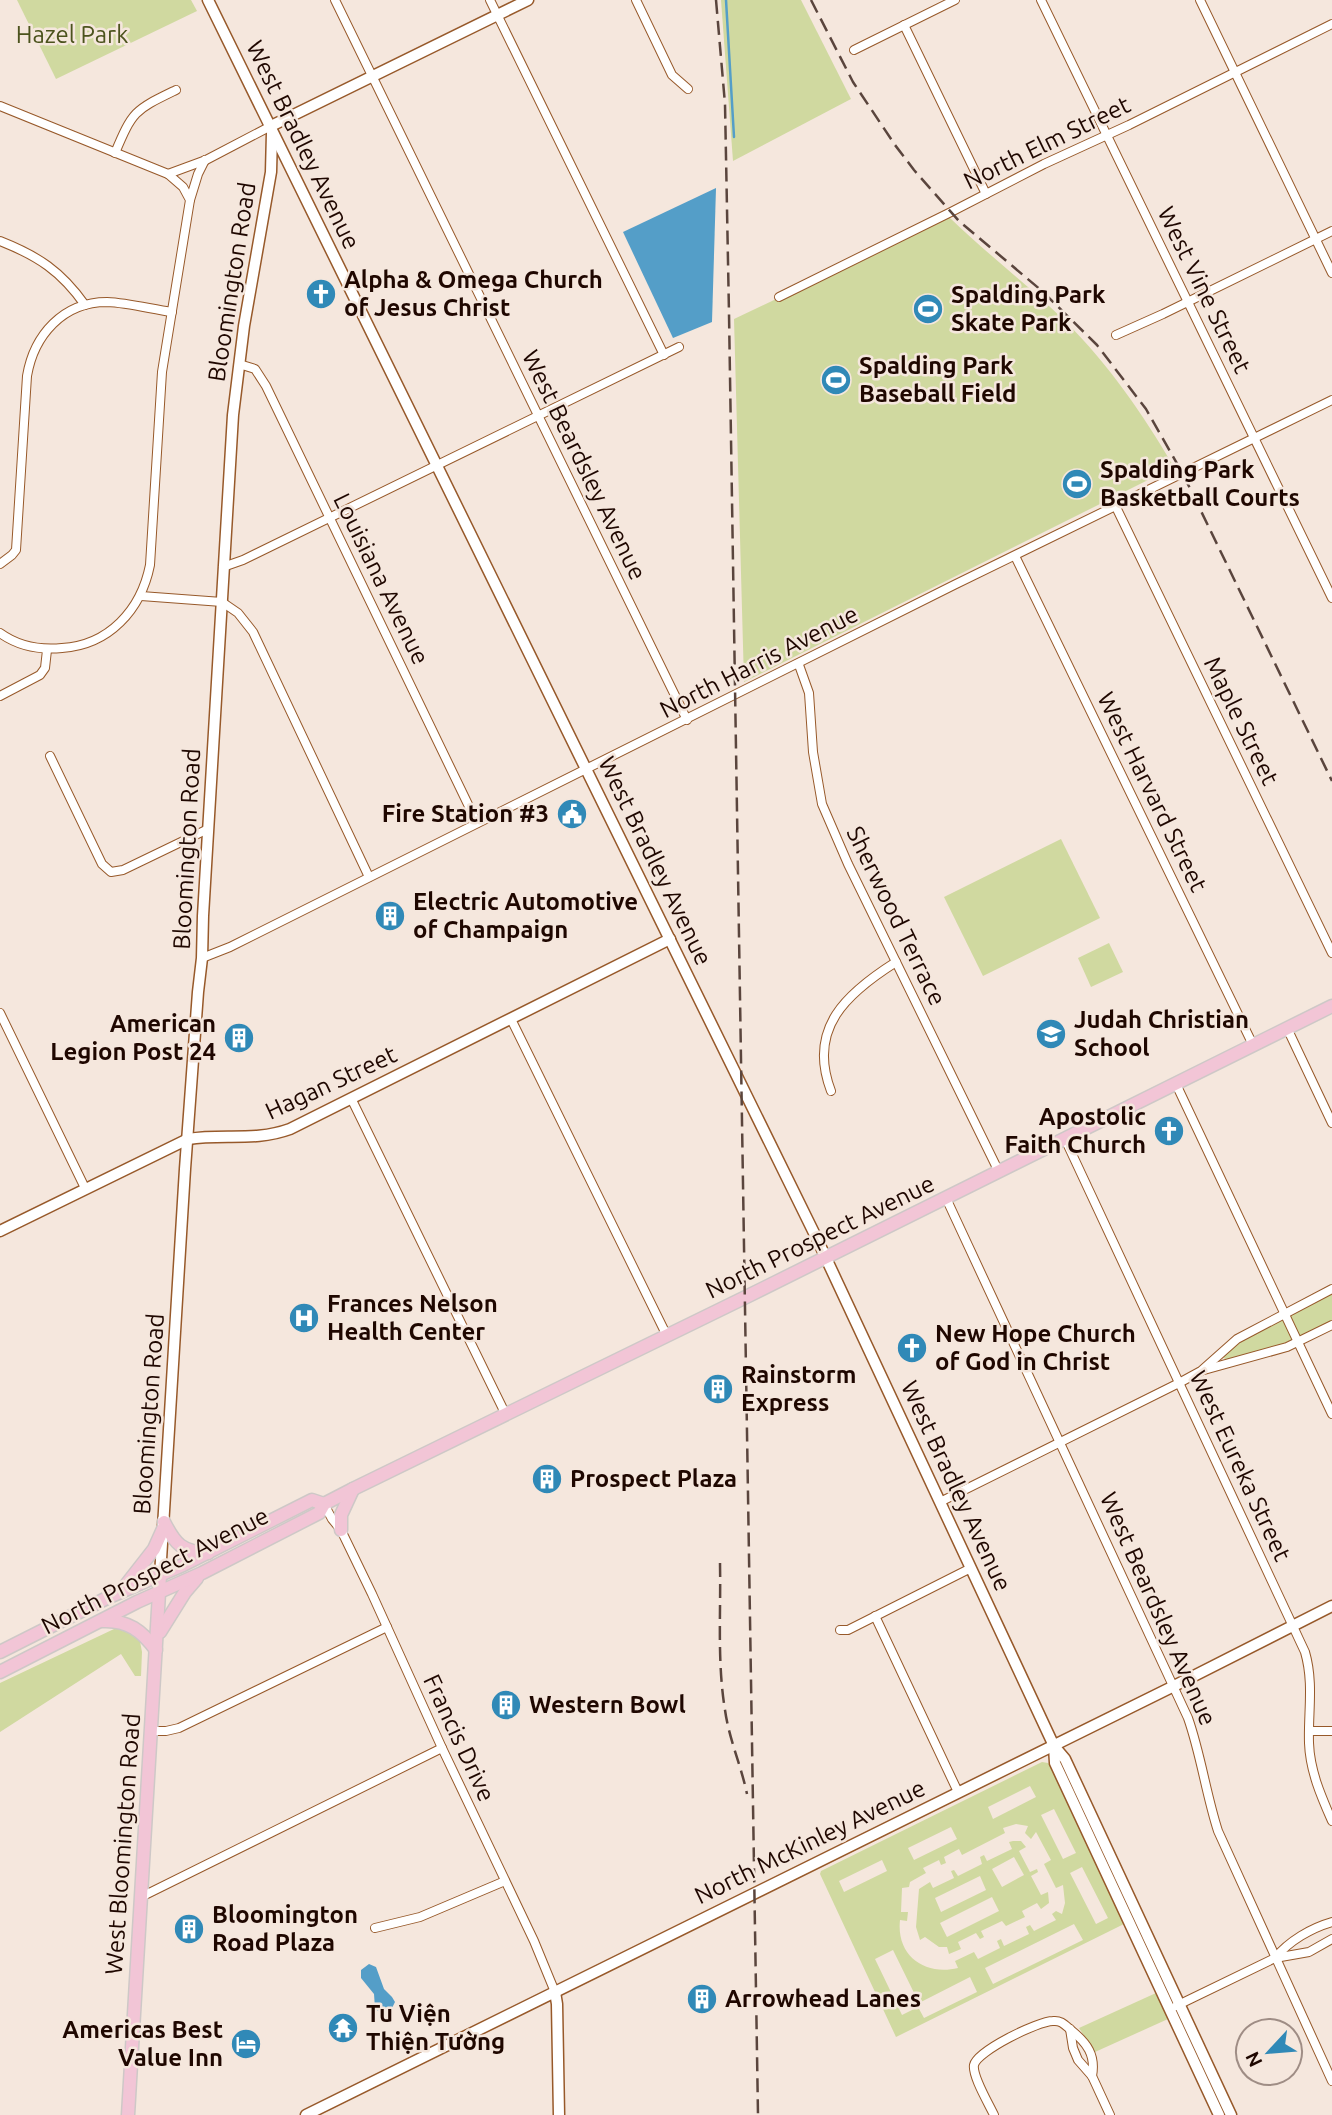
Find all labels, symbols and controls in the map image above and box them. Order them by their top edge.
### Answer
park label: Hazel Park [16,21,128,48]
street label: West Bradley Avenue [241,36,366,253]
street label: North Elm Street [959,90,1135,195]
street label: Bloomington Road [202,180,261,384]
street label: West Vine Street [1152,202,1257,378]
place label: Alpha & Omega Church of Jesus Christ [344,266,603,321]
church icon: Alpha & Omega Church of Jesus Christ [304,277,338,311]
place label: Spalding Park Skate Park [951,281,1106,336]
sports icon: Spalding Park Skate Park [911,292,945,326]
street label: West Beardsley Avenue [517,346,652,584]
place label: Spalding Park Baseball Field [859,352,1016,407]
sports icon: Spalding Park Baseball Field [819,363,853,397]
place label: Spalding Park Basketball Courts [1100,456,1300,511]
sports icon: Spalding Park Basketball Courts [1060,467,1094,501]
street label: Louisiana Avenue [328,489,435,669]
street label: North Harris Avenue [655,600,862,723]
street label: Maple Street [1199,652,1284,790]
street label: West Harvard Street [1092,688,1213,897]
street label: Bloomington Road [168,748,205,950]
street label: West Bradley Avenue [593,752,718,969]
public building icon: Fire Station #3 [555,797,589,831]
place label: Fire Station #3 [382,800,549,827]
street label: Sherwood Terrace [841,822,951,1010]
place label: Electric Automotive of Champaign [413,888,638,943]
building icon: Electric Automotive of Champaign [373,899,407,933]
place label: Judah Christian School [1074,1006,1249,1061]
place label: American Legion Post 24 [50,1010,216,1065]
school or university icon: Judah Christian School [1034,1017,1068,1051]
building icon: American Legion Post 24 [222,1021,256,1055]
street label: Hagan Street [261,1040,401,1125]
place label: Apostolic Faith Church [1004,1103,1146,1158]
church icon: Apostolic Faith Church [1152,1114,1186,1148]
street label: North Prospect Avenue [701,1169,939,1304]
place label: Frances Nelson Health Center [327,1290,498,1345]
hospital icon: Frances Nelson Health Center [287,1301,321,1335]
street label: Bloomington Road [128,1312,169,1515]
place label: New Hope Church of God in Christ [935,1320,1136,1375]
church icon: New Hope Church of God in Christ [895,1331,929,1365]
place label: Rainstorm Express [741,1361,856,1416]
street label: West Eureka Street [1185,1366,1297,1566]
building icon: Rainstorm Express [701,1372,735,1406]
street label: West Bradley Avenue [896,1377,1017,1595]
building icon: Prospect Plaza [530,1462,564,1496]
place label: Prospect Plaza [570,1465,737,1492]
street label: West Beardsley Avenue [1095,1488,1222,1730]
street label: North Prospect Avenue [37,1502,273,1640]
street label: Francis Drive [418,1670,501,1806]
building icon: Western Bowl [489,1688,523,1722]
place label: Western Bowl [529,1691,686,1718]
street label: West Bloomington Road [100,1712,145,1976]
street label: North McKinley Avenue [690,1774,929,1909]
place label: Bloomington Road Plaza [212,1901,358,1956]
building icon: Bloomington Road Plaza [172,1912,206,1946]
building icon: Arrowhead Lanes [685,1982,719,2016]
place label: Arrowhead Lanes [725,1985,921,2012]
place label: Tu Viện Thiện Tường [366,2000,505,2055]
temple icon: Tu Viện Thiện Tường [326,2011,360,2045]
place label: Americas Best Value Inn [62,2016,223,2071]
north arrow [1234,2017,1304,2087]
hotel icon: Americas Best Value Inn [229,2027,263,2061]
text: N [1241,2048,1267,2071]

